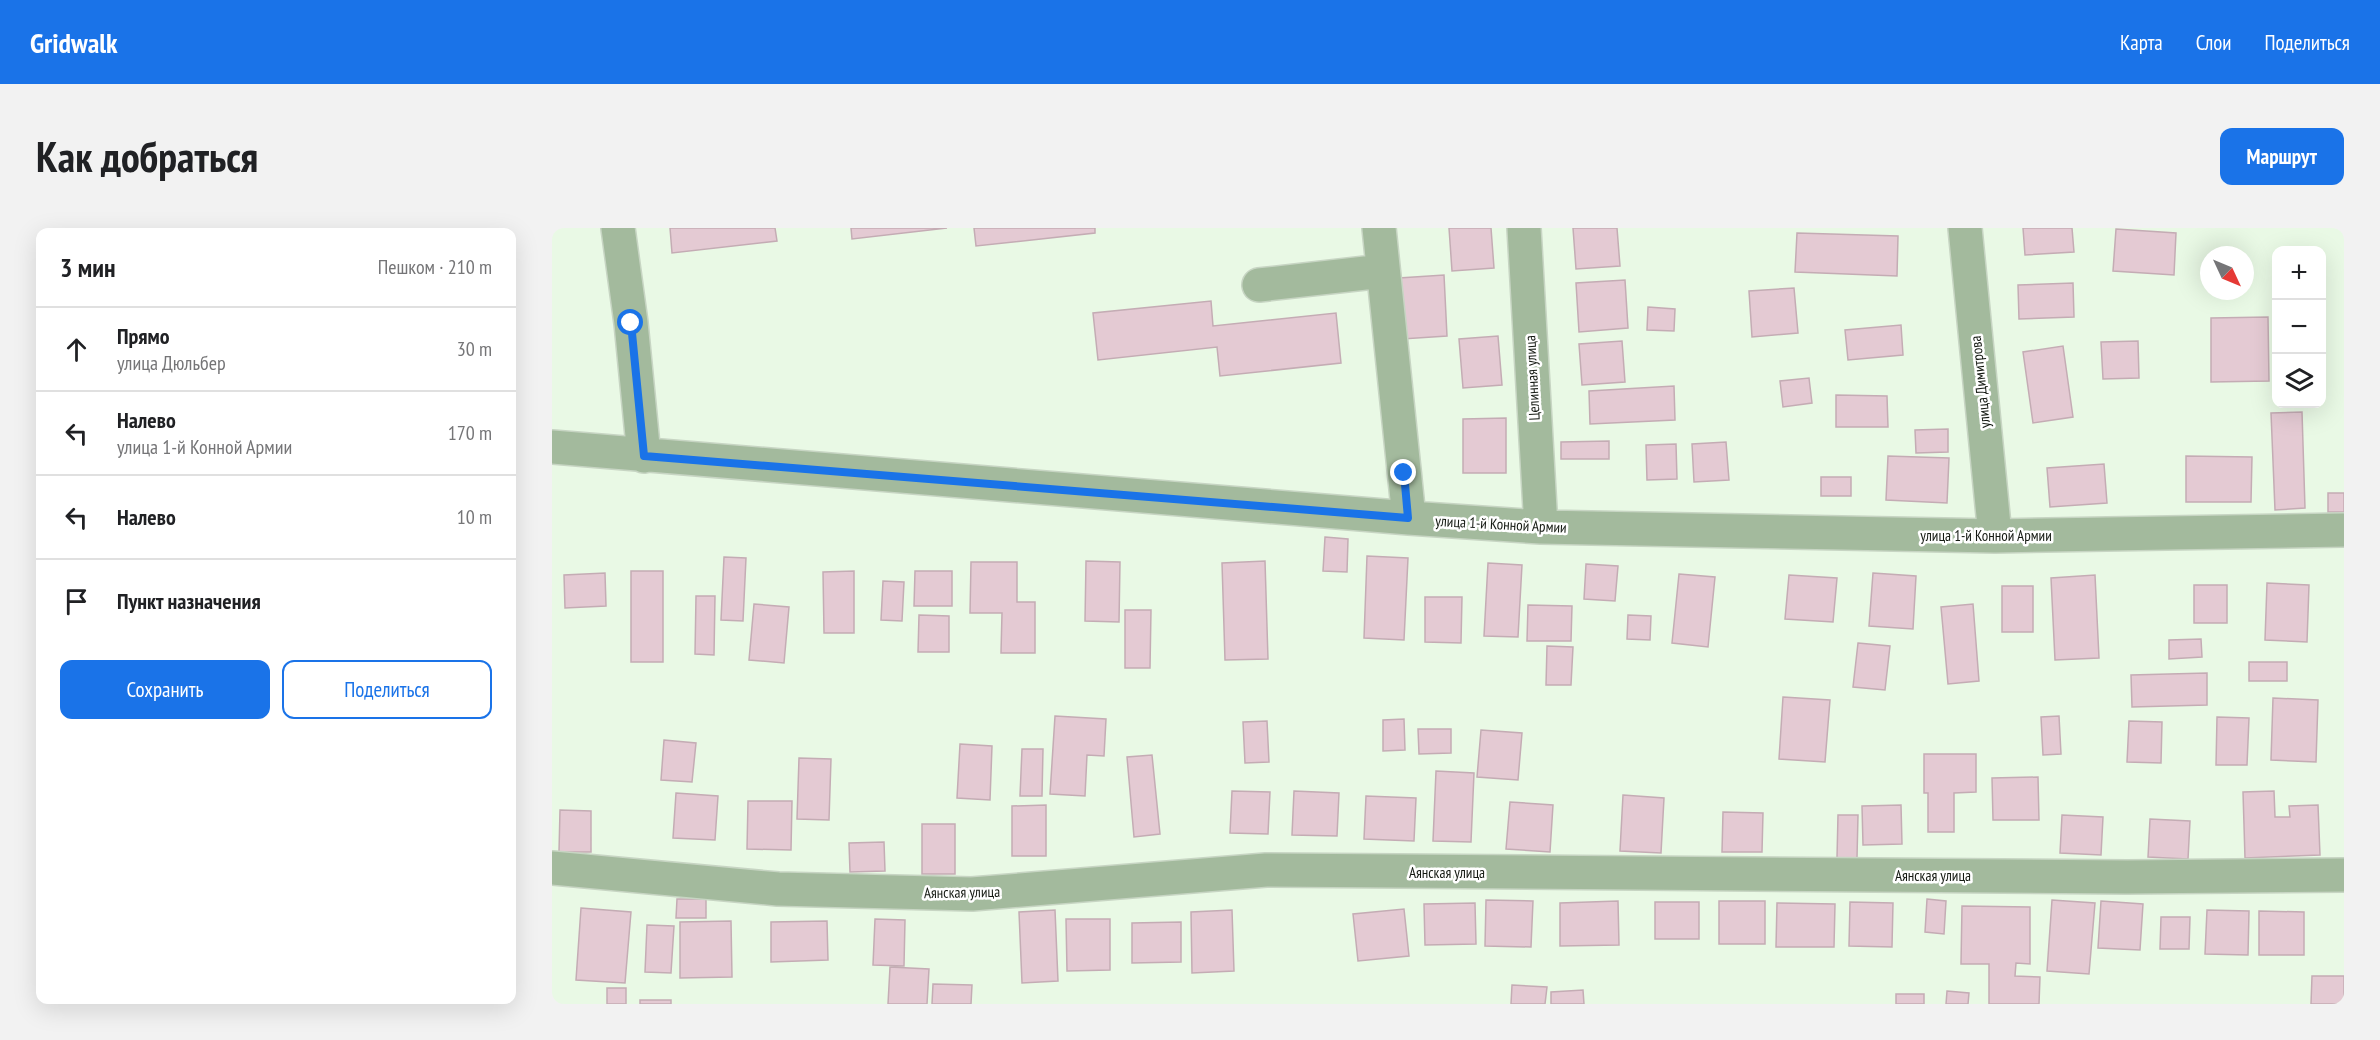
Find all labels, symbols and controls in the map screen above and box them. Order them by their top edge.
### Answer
text: Gridwalk [30,24,118,61]
text: Карта [2120,29,2163,56]
text: Слои [2196,29,2231,56]
text: Поделиться [2264,29,2350,56]
button: Маршрут [2220,128,2344,185]
text: Как добраться [36,129,258,184]
north arrow [2200,246,2254,300]
map controls [2272,246,2326,408]
button: + [2272,246,2326,300]
text: 3 мин [60,251,115,284]
text: Пешком · 210 m [378,254,492,280]
button: − [2272,300,2326,354]
route start [617,309,643,335]
text: Прямо [117,322,170,350]
icon: ahead [60,333,93,366]
street label: Целинная улица [1520,335,1544,421]
street label: улица Димитрова [1966,335,1994,429]
text: 30 m [457,336,492,362]
text: улица Дюльбер [117,350,226,376]
button: layers [2272,354,2326,408]
text: Налево [117,406,176,434]
icon: left [60,417,93,450]
text: 170 m [448,420,492,446]
text: улица 1-й Конной Армии [117,434,292,460]
route end [1390,459,1416,485]
icon: left [60,501,93,534]
text: Налево [117,503,176,531]
text: 10 m [457,504,492,530]
street label: улица 1-й Конной Армии [1435,511,1567,537]
street label: улица 1-й Конной Армии [1920,526,2052,545]
icon: arrive [60,585,93,618]
text: Пункт назначения [117,587,261,615]
button: Сохранить [60,660,270,719]
button: Поделиться [282,660,492,719]
street label: Аянская улица [1409,863,1485,882]
street label: Аянская улица [1895,866,1971,885]
street label: Аянская улица [924,882,1000,902]

